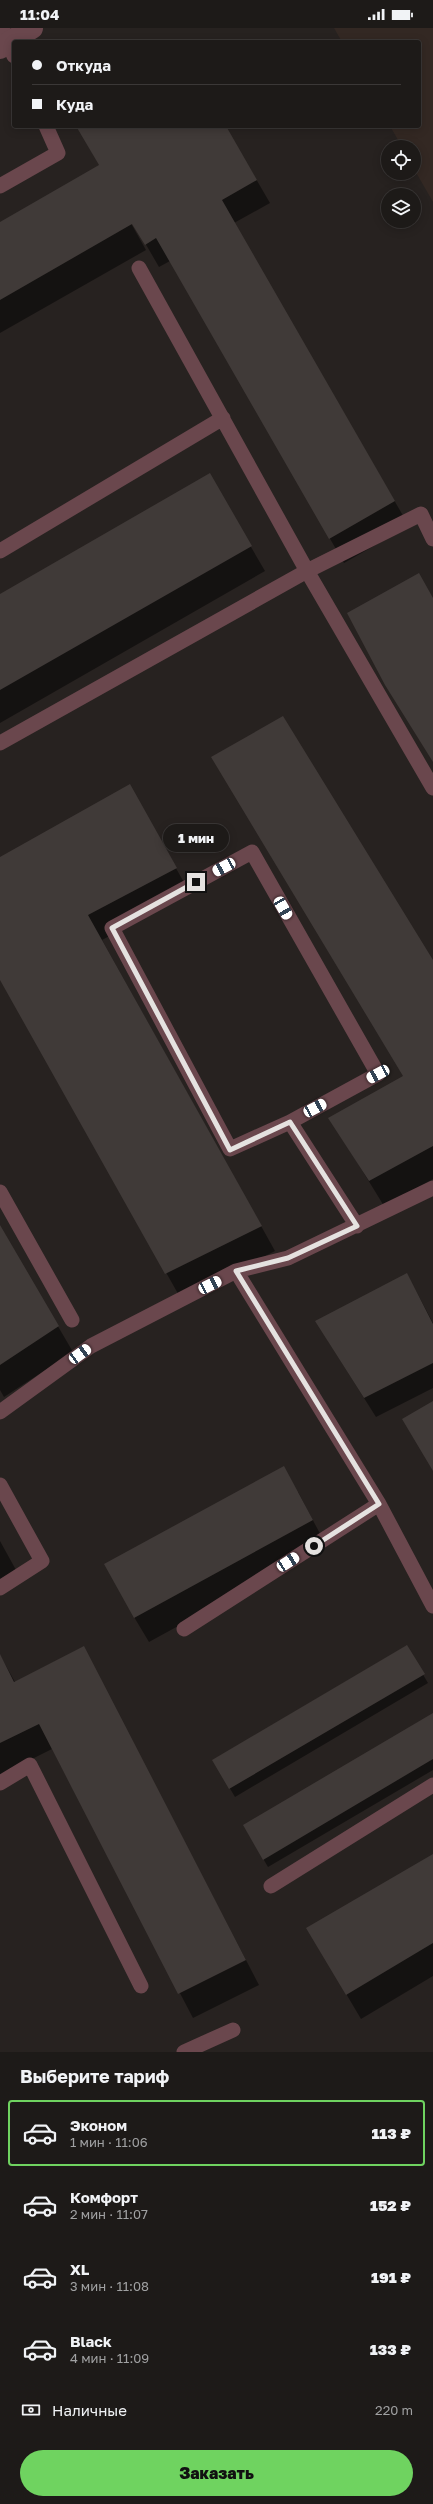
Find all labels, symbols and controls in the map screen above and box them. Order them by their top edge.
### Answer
text: 11:04 [20,5,59,23]
text: Откуда [56,56,111,74]
text: Куда [56,95,93,113]
map controls [381,140,421,228]
button: locate [381,140,421,180]
button: layers [381,188,421,228]
callout: 1 мин [163,824,229,852]
text: 1 мин [178,830,214,846]
car [211,856,237,878]
route end [187,873,205,891]
car [272,895,294,921]
car [365,1063,391,1085]
car [302,1097,328,1119]
car [197,1274,223,1296]
car [67,1342,93,1366]
route start [305,1537,323,1555]
car [275,1550,301,1574]
text: Выберите тариф [20,2065,169,2087]
icon: car [22,2115,58,2151]
text: Эконом [70,2116,127,2134]
text: 113 ₽ [371,2124,411,2142]
text: 1 мин · 11:06 [70,2134,148,2150]
icon: car [22,2187,58,2223]
text: Комфорт [70,2188,138,2206]
text: 152 ₽ [370,2196,411,2214]
text: 2 мин · 11:07 [70,2206,148,2222]
icon: car [22,2259,58,2295]
text: XL [70,2260,89,2278]
text: 191 ₽ [371,2268,411,2286]
text: 3 мин · 11:08 [70,2278,149,2294]
icon: car [22,2331,58,2367]
text: Black [70,2332,112,2350]
text: 133 ₽ [370,2340,411,2358]
text: 4 мин · 11:09 [70,2350,149,2366]
icon: cash [20,2399,42,2421]
text: Наличные [52,2401,127,2419]
text: 220 m [375,2402,413,2418]
button: Заказать [20,2450,413,2496]

